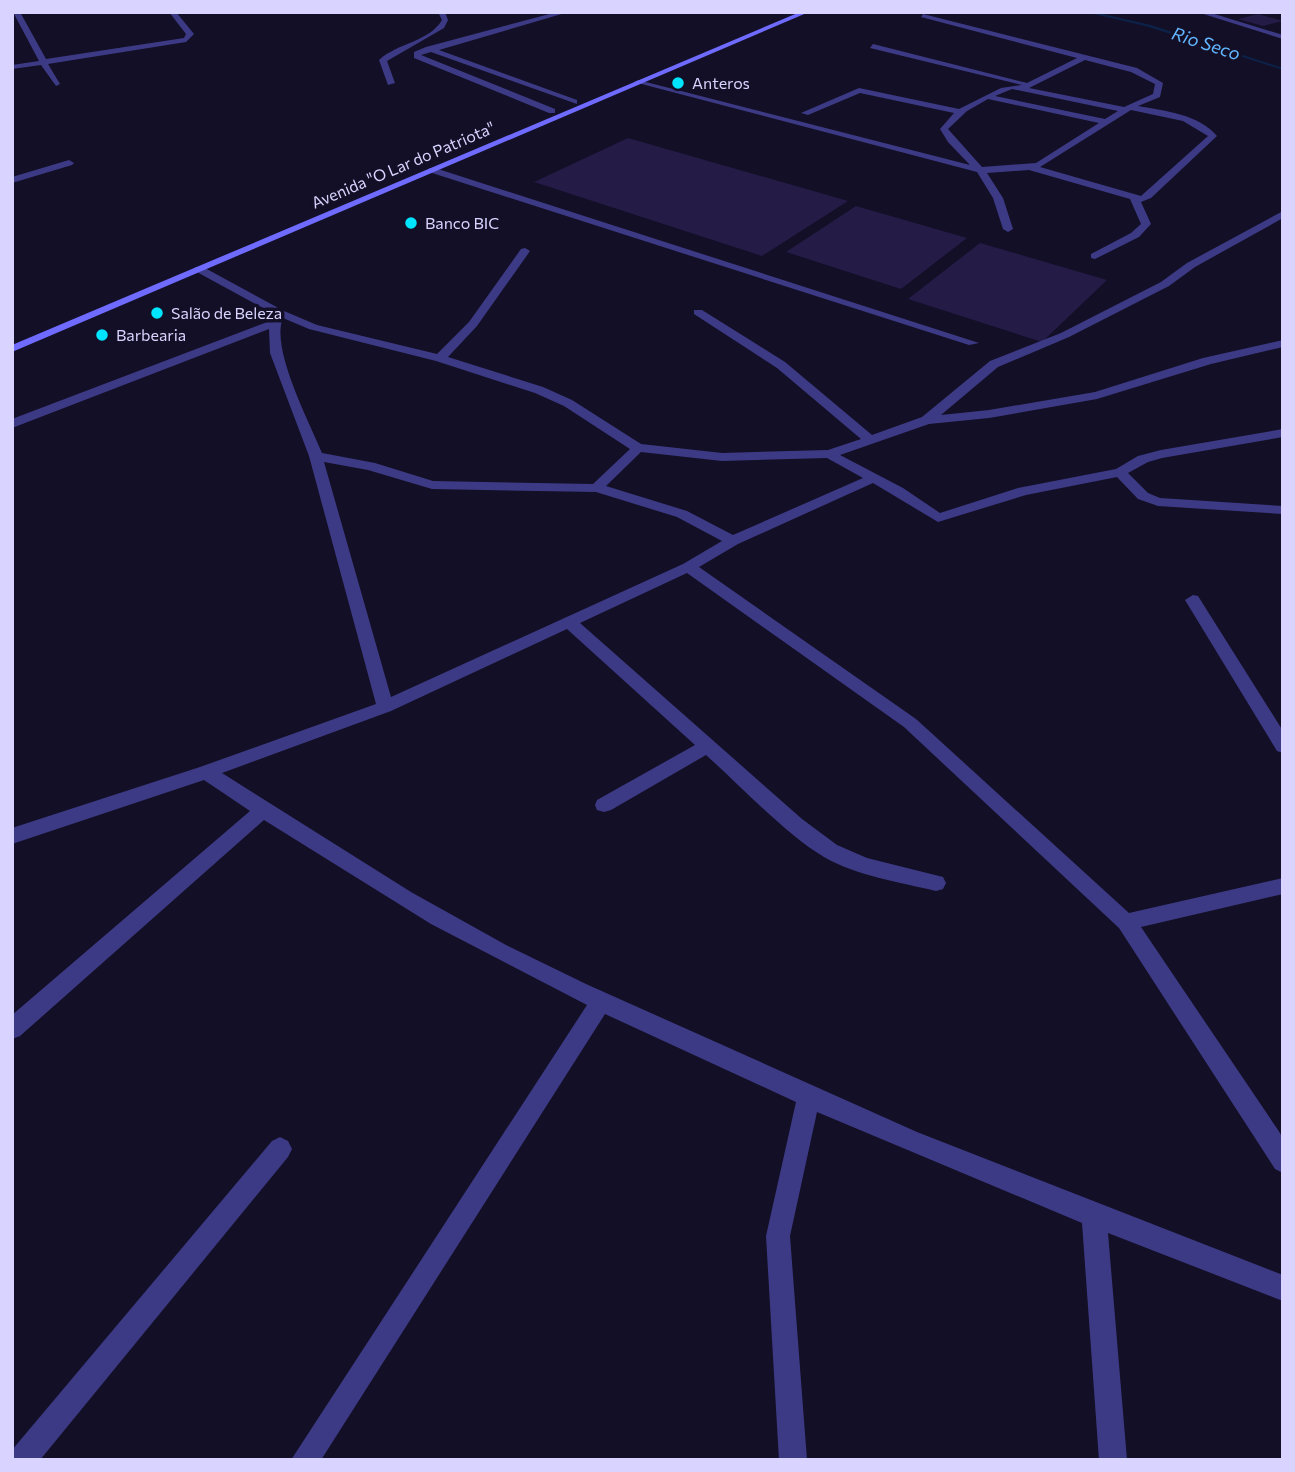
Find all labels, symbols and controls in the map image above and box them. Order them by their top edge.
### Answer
water label: Rio Seco [1169,22,1243,64]
place label: Anteros [692,73,750,92]
marker: Anteros [670,75,686,91]
street label: Avenida "O Lar do Patriota" [308,117,497,212]
place label: Banco BIC [425,213,499,232]
marker: Banco BIC [403,215,419,231]
place label: Salão de Beleza [171,303,282,322]
marker: Salão de Beleza [149,305,165,321]
place label: Barbearia [116,325,186,344]
marker: Barbearia [94,327,110,343]

